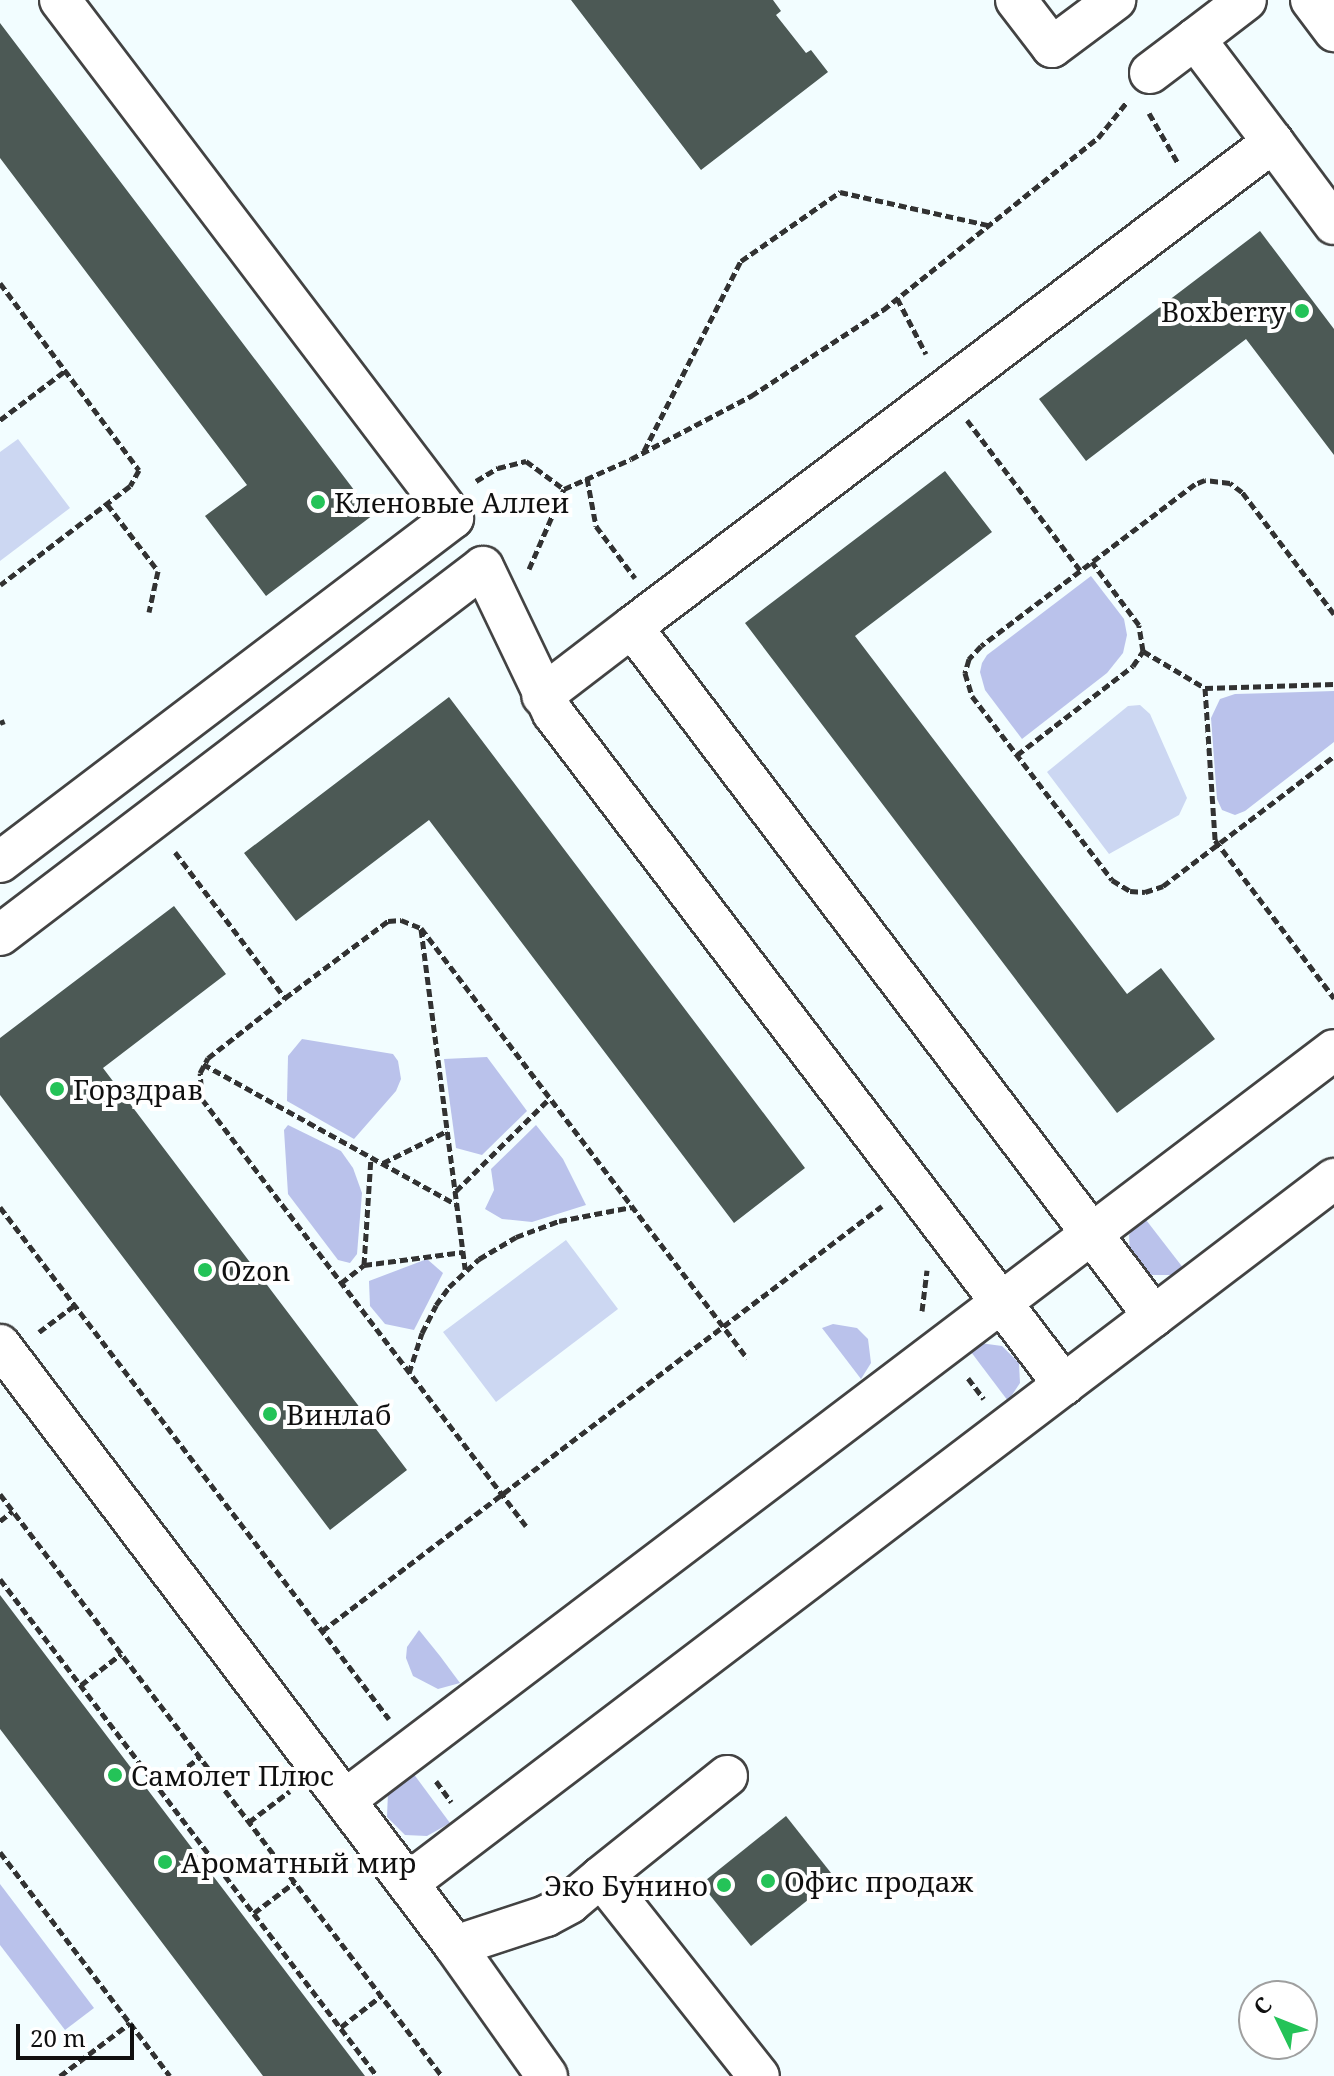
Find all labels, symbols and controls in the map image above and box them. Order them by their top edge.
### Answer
place label: Boxberry [1161,294,1286,328]
marker: Boxberry [1293,302,1311,320]
place label: Кленовые Аллеи [334,485,569,519]
marker: Кленовые Аллеи [309,493,327,511]
place label: Горздрав [73,1072,203,1106]
marker: Горздрав [48,1080,66,1098]
place label: Ozon [221,1253,290,1287]
marker: Ozon [196,1261,214,1279]
place label: Винлаб [286,1397,391,1431]
marker: Винлаб [261,1405,279,1423]
place label: Самолет Плюс [131,1758,334,1792]
marker: Самолет Плюс [106,1766,124,1784]
place label: Ароматный мир [181,1845,416,1879]
marker: Ароматный мир [156,1853,174,1871]
place label: Офис продаж [784,1864,973,1898]
place label: Эко Бунино [544,1868,708,1902]
marker: Офис продаж [759,1872,777,1890]
marker: Эко Бунино [715,1876,733,1894]
north arrow [1238,1980,1318,2060]
text: С [1246,1989,1278,2021]
scale bar [20,2008,138,2058]
text: 20 m [30,2021,86,2054]

